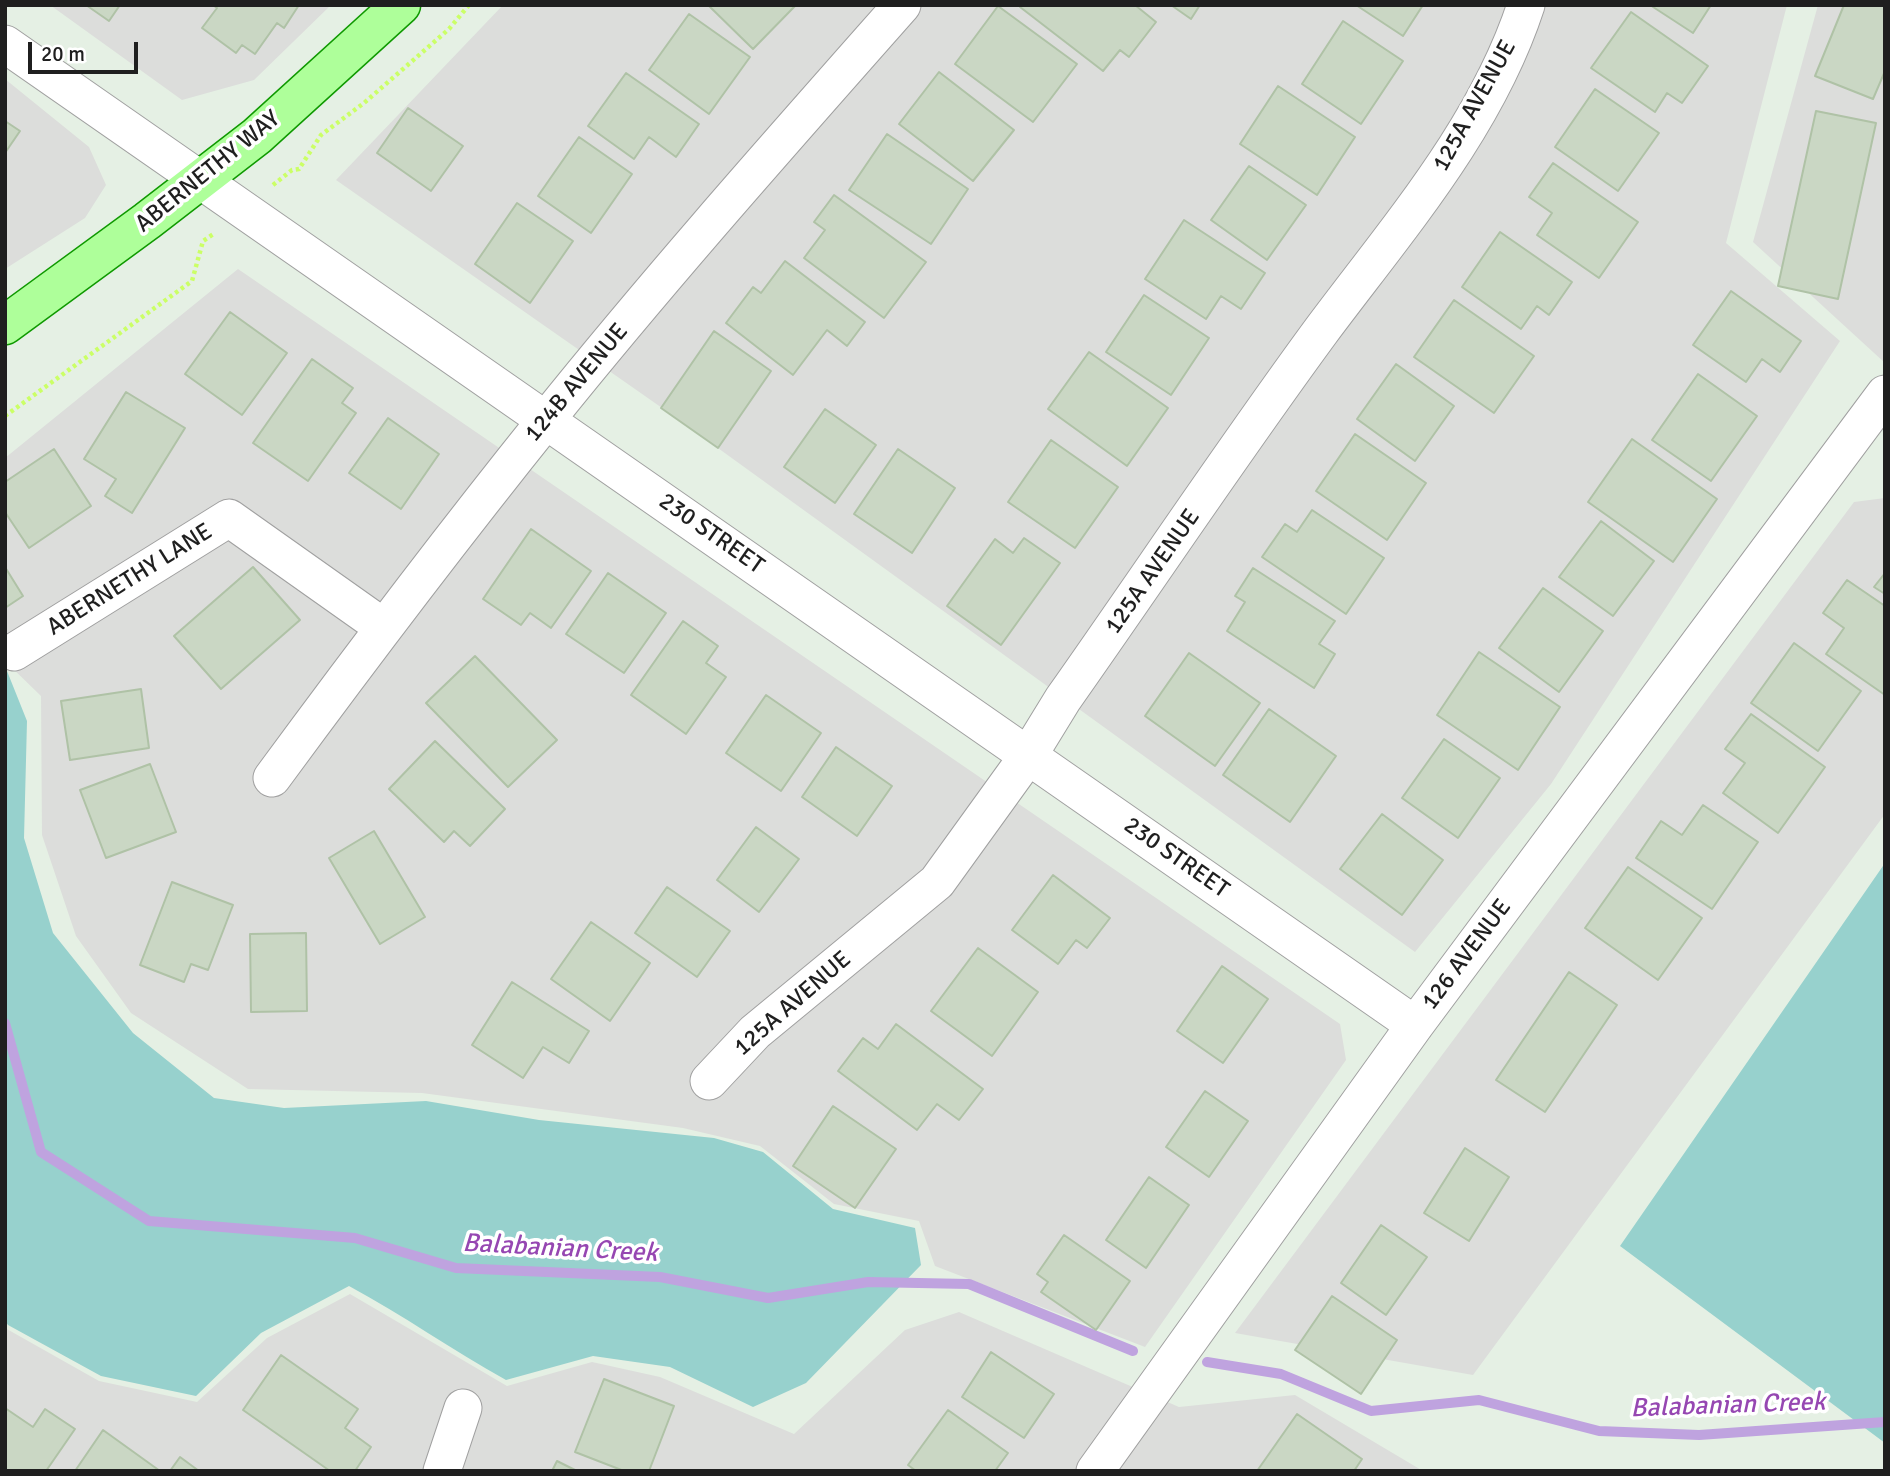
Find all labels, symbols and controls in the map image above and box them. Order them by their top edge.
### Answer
scale bar [32,28,142,72]
street label: 125A AVENUE [1427,35,1523,177]
text: 20 m [41,41,85,67]
street label: ABERNETHY WAY [130,105,286,239]
street label: 124B AVENUE [519,318,635,448]
street label: 230 STREET [653,487,769,581]
street label: 125A AVENUE [1099,504,1207,640]
street label: ABERNETHY LANE [42,518,218,642]
street label: 230 STREET [1118,811,1234,905]
street label: 126 AVENUE [1416,894,1518,1016]
street label: 125A AVENUE [729,945,857,1063]
water label: Balabanian Creek [462,1228,658,1270]
water label: Balabanian Creek [1630,1387,1826,1425]

